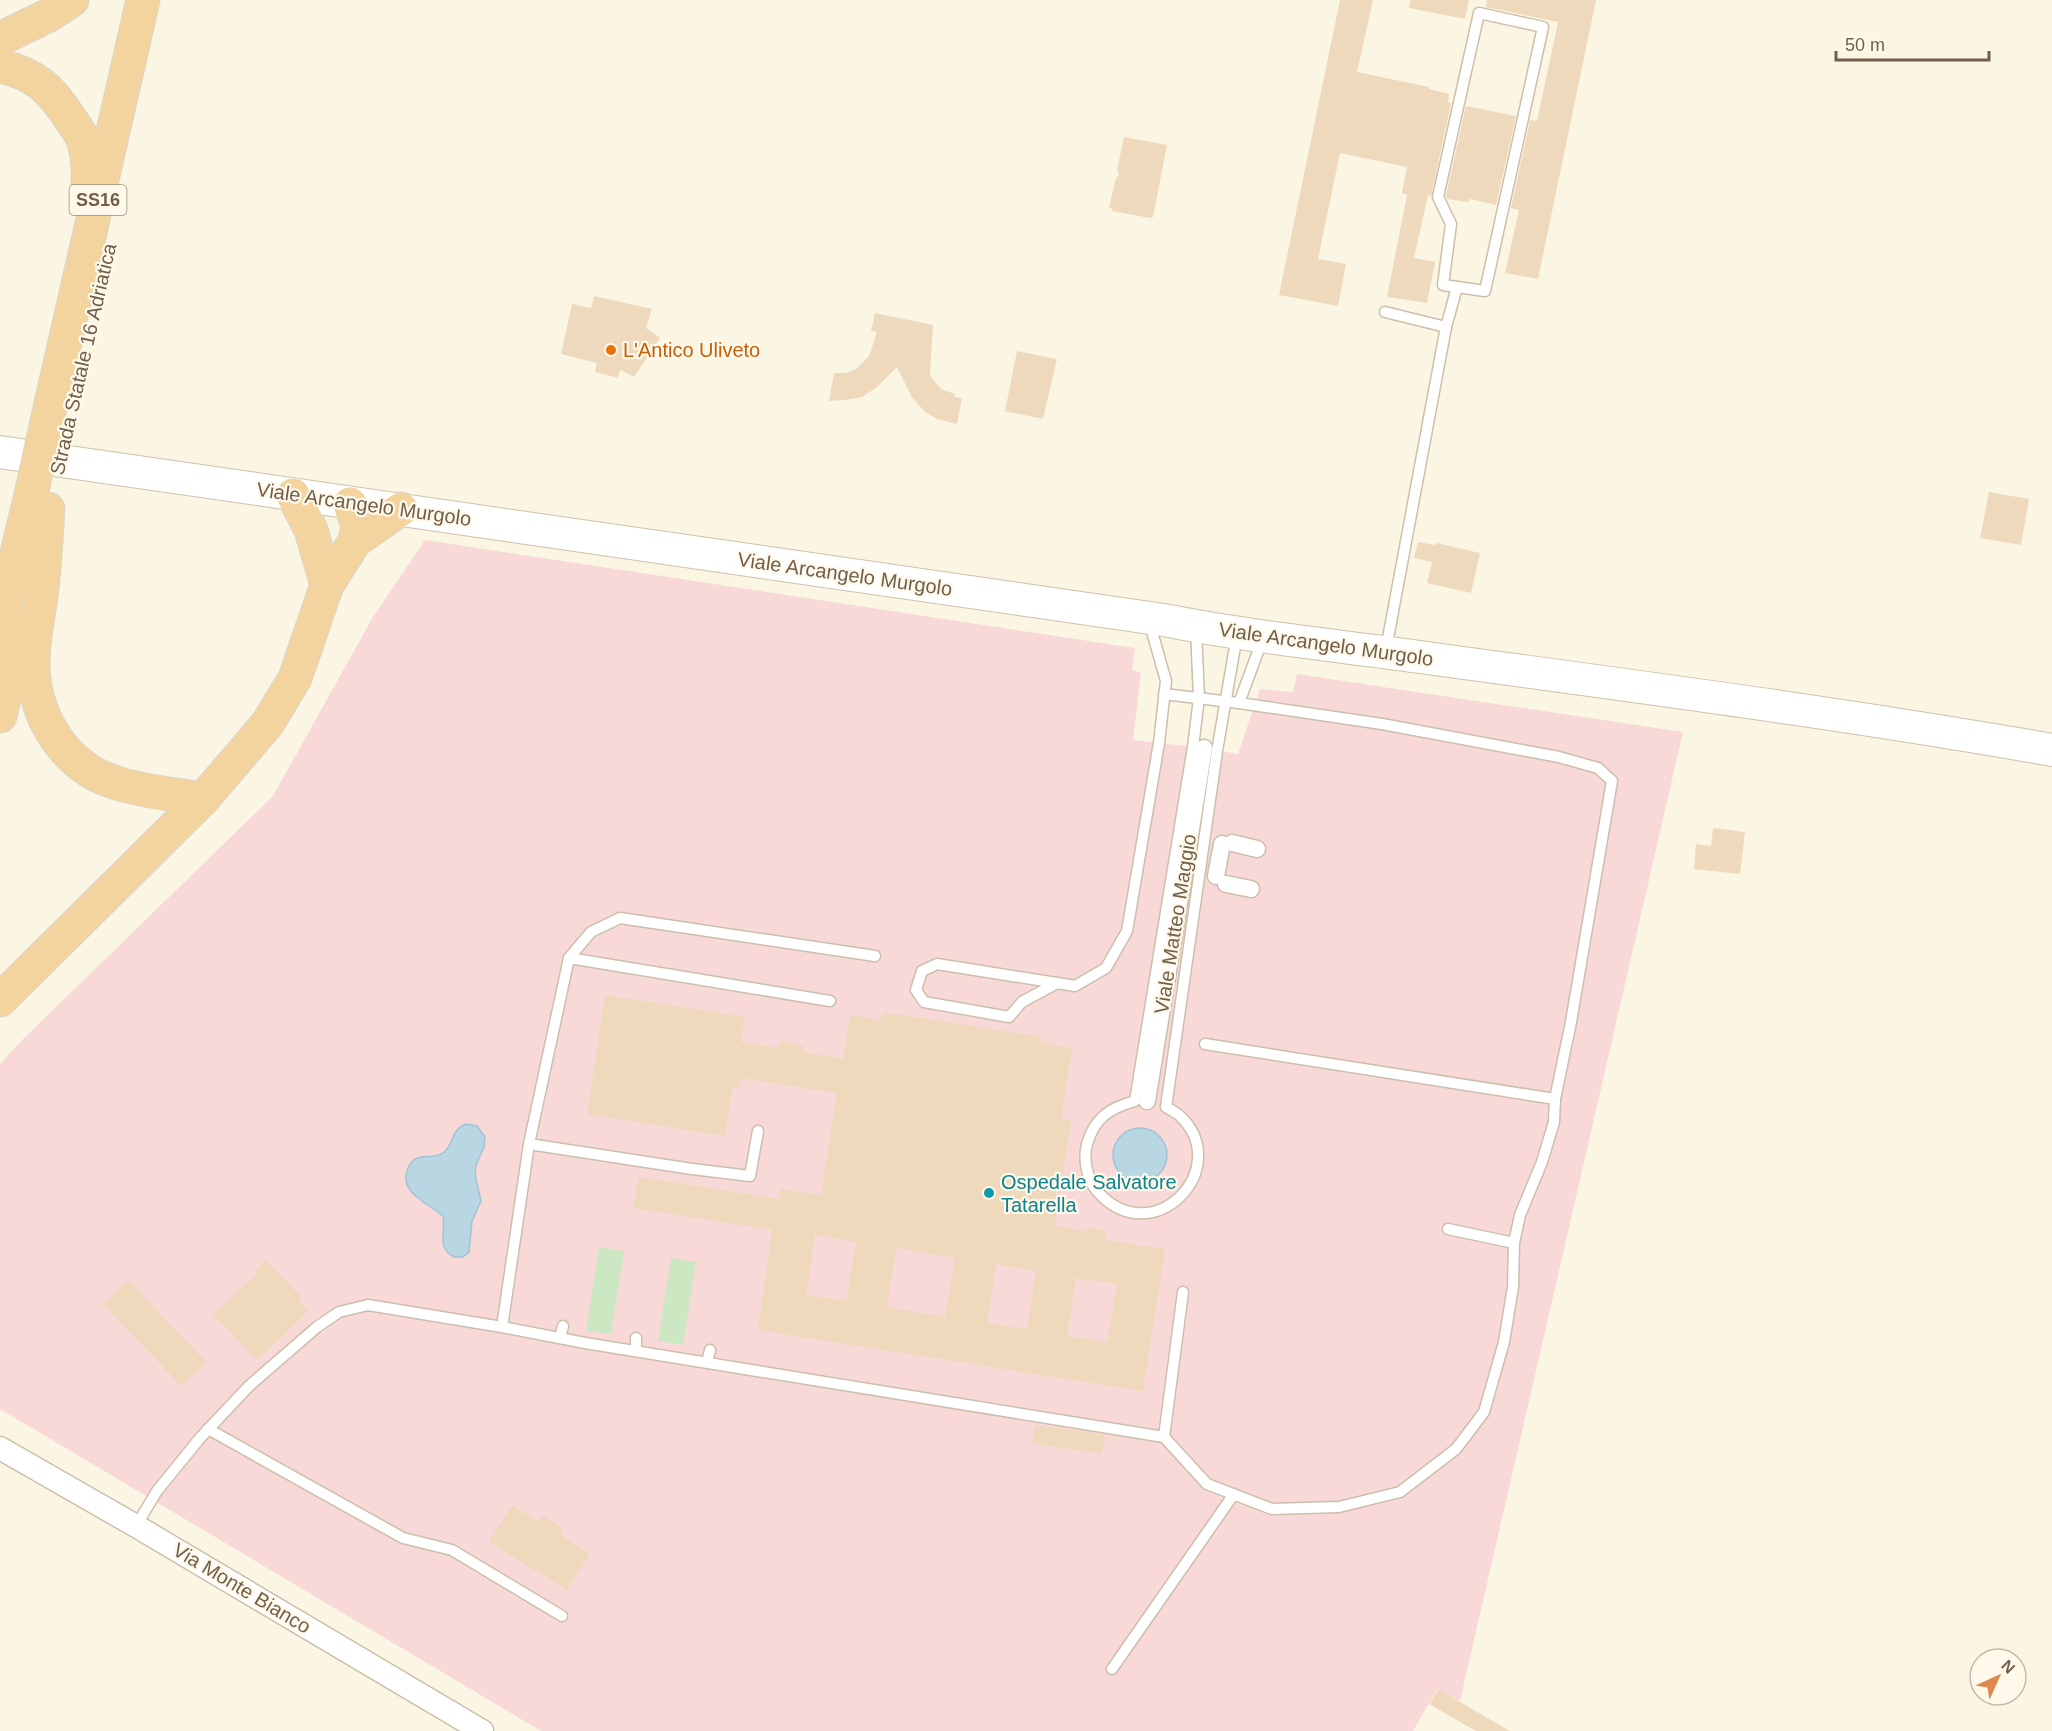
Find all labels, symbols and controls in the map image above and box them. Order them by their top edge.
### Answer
scale bar [1836,24,1989,62]
text: 50 m [1845,35,1885,55]
road number: SS16 [70,185,126,215]
street label: Strada Statale 16 Adriatica [46,240,121,477]
place label: L'Antico Uliveto [623,339,760,361]
marker: L'Antico Uliveto [604,343,618,357]
street label: Viale Arcangelo Murgolo [255,478,473,530]
street label: Viale Arcangelo Murgolo [736,548,954,600]
street label: Viale Arcangelo Murgolo [1217,618,1435,670]
street label: Viale Matteo Maggio [1150,832,1200,1016]
place label: Ospedale Salvatore Tatarella [1001,1171,1177,1216]
marker: Ospedale Salvatore Tatarella [982,1186,996,1200]
street label: Via Monte Bianco [169,1538,315,1638]
north arrow [1968,1647,2028,1707]
text: N [1998,1657,2018,1677]

